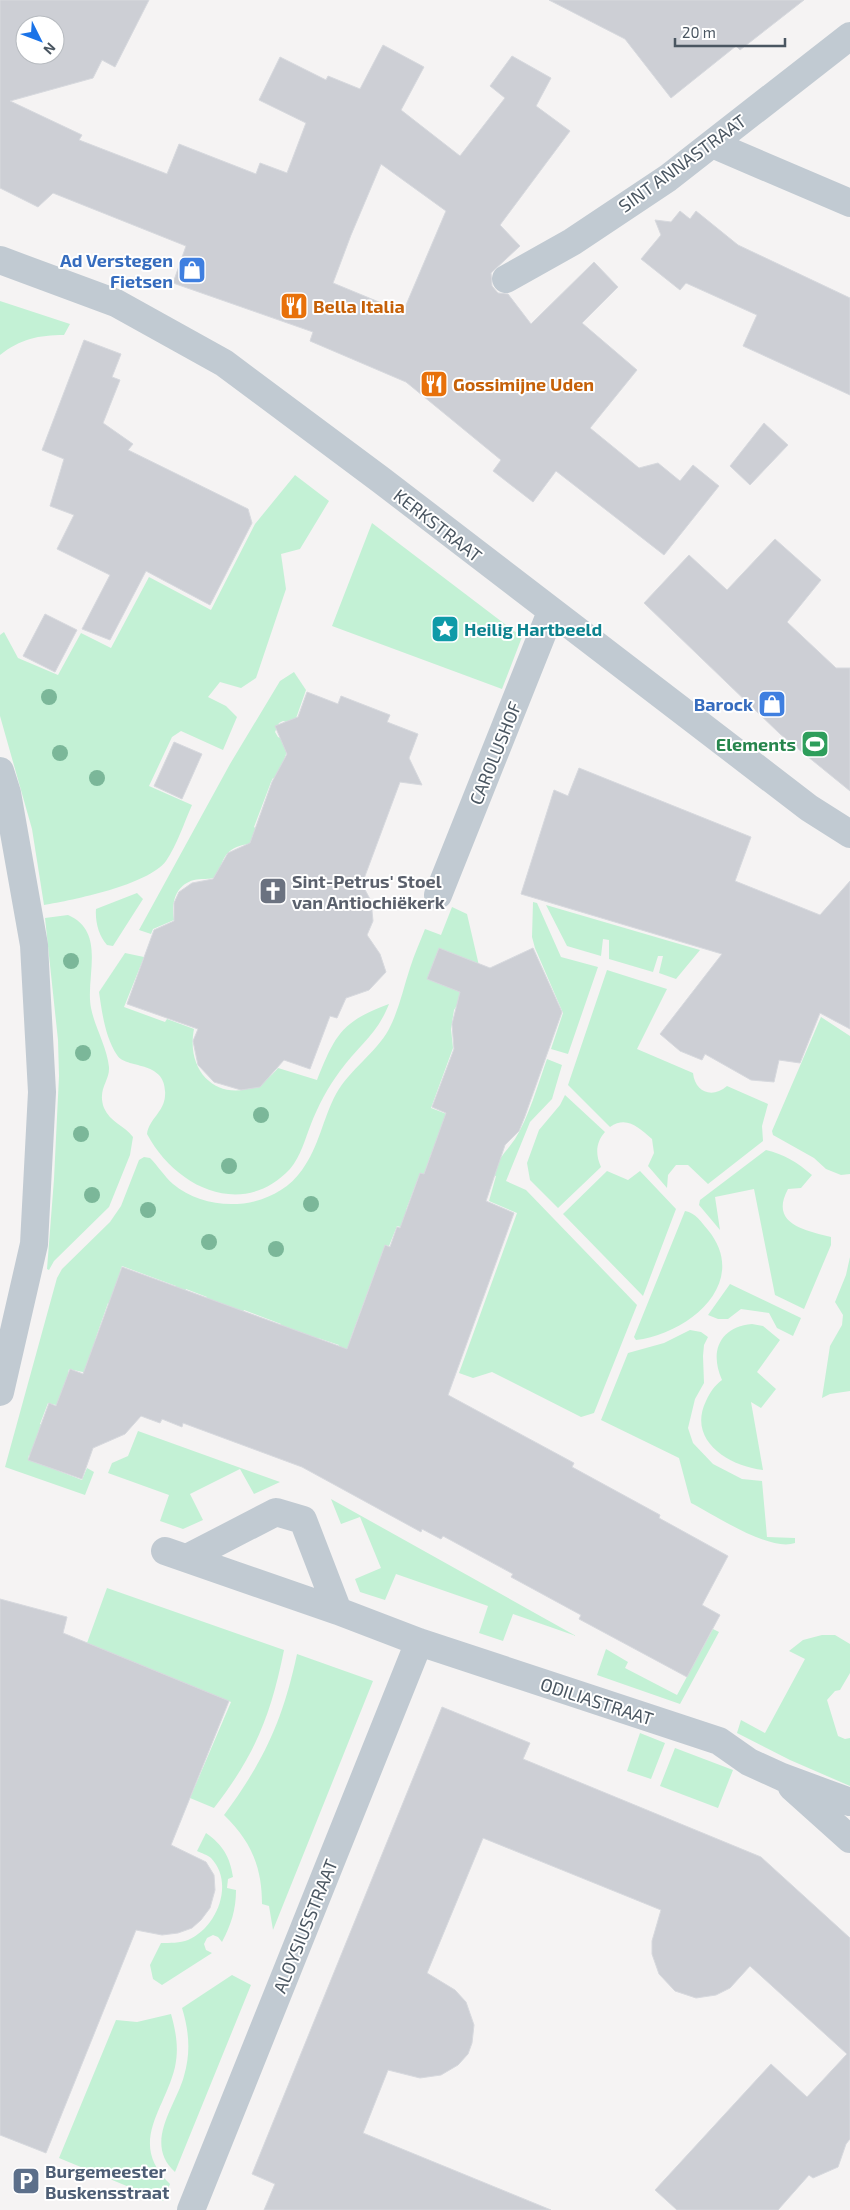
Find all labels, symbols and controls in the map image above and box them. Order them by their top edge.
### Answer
north arrow [15,15,65,65]
scale bar [675,15,785,47]
text: 20 m [682,23,716,41]
text: N [40,40,60,58]
street label: SINT ANNASTRAAT [614,109,751,217]
place label: Ad Verstegen Fietsen [60,249,173,292]
shop icon: Ad Verstegen Fietsen [177,255,207,285]
restaurant icon: Bella Italia [279,291,309,321]
place label: Bella Italia [313,295,405,317]
restaurant icon: Gossimijne Uden [419,369,449,399]
place label: Gossimijne Uden [453,373,594,395]
street label: KERKSTRAAT [390,484,487,567]
place icon: Heilig Hartbeeld [430,614,460,644]
place label: Heilig Hartbeeld [464,618,602,640]
shop icon: Barock [757,689,787,719]
place label: Barock [694,693,753,715]
street label: CAROLUSHOF [464,698,526,808]
sports icon: Elements [800,729,830,759]
place label: Elements [716,733,796,755]
place label: Sint-Petrus' Stoel van Antiochiëkerk [292,870,445,913]
church icon: Sint-Petrus' Stoel van Antiochiëkerk [258,876,288,906]
street label: ODILIASTRAAT [538,1672,657,1730]
street label: ALOYSIUSSTRAAT [268,1855,342,1996]
place label: Burgemeester Buskensstraat [45,2160,170,2203]
parking icon: Burgemeester Buskensstraat [11,2166,41,2196]

